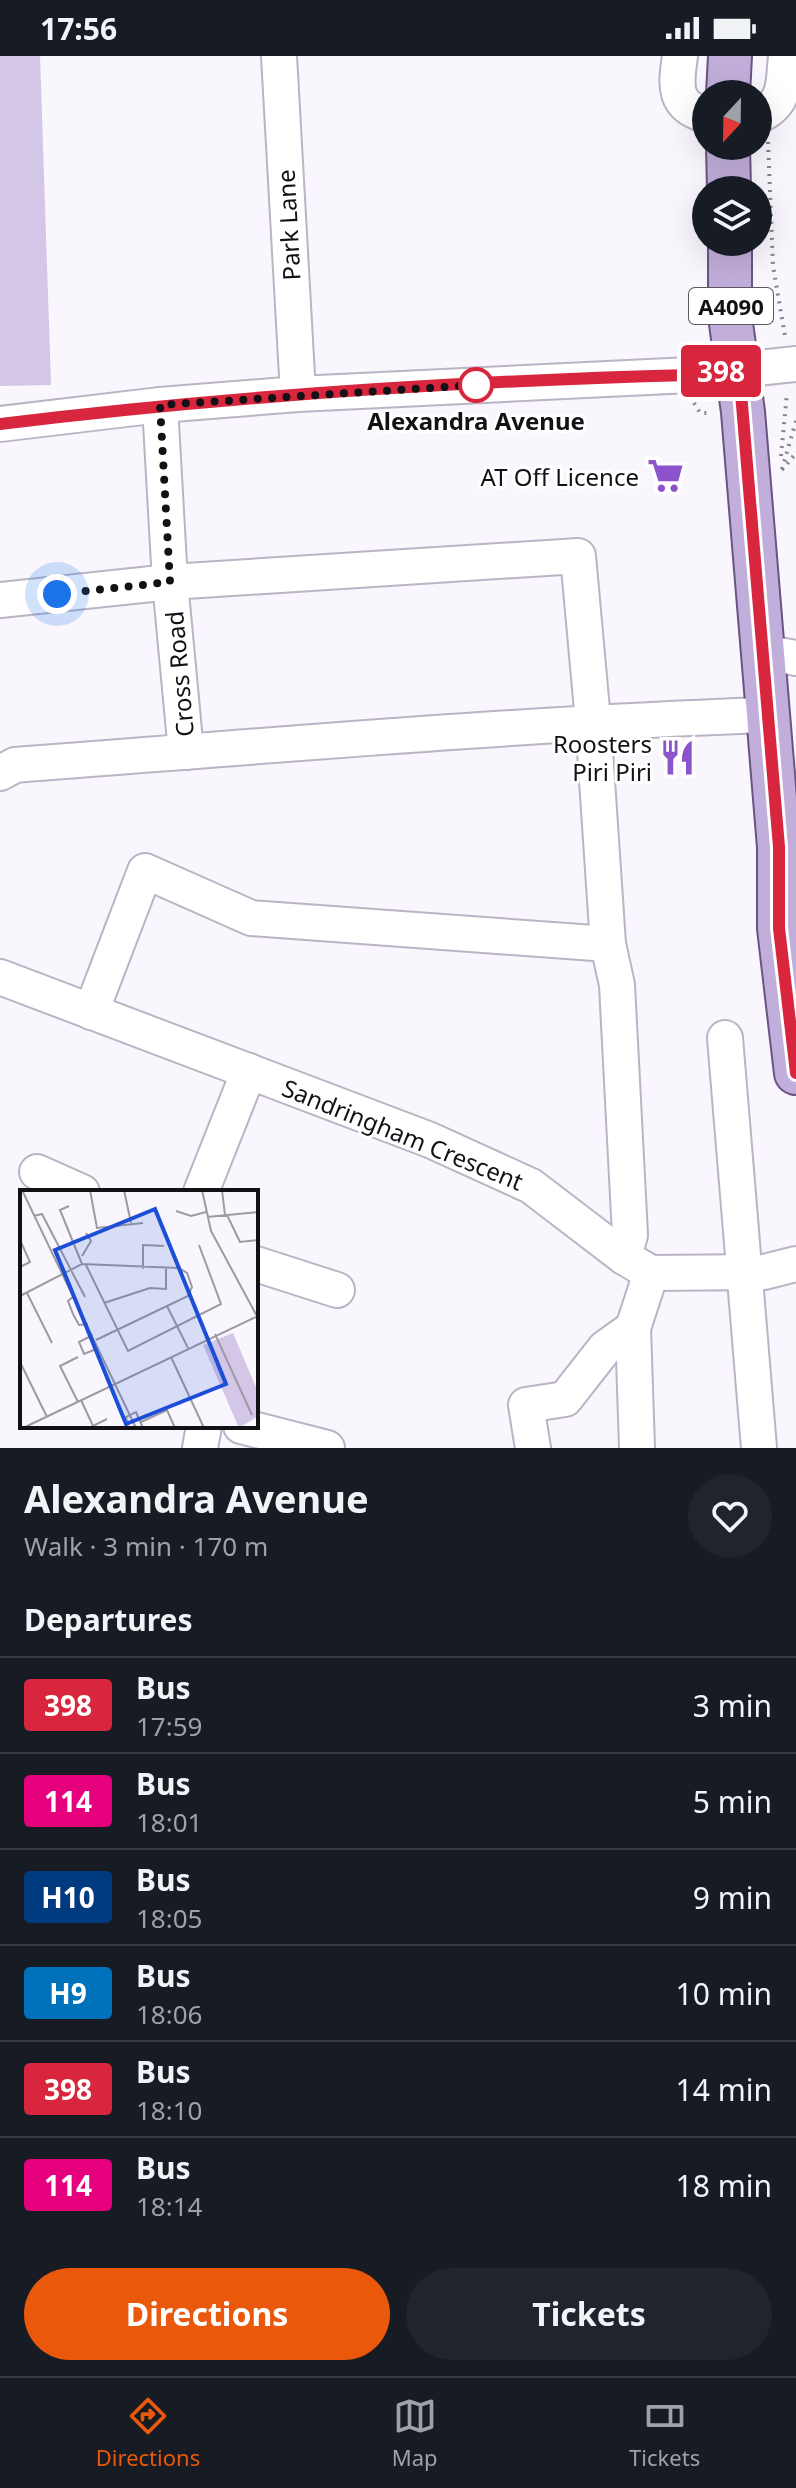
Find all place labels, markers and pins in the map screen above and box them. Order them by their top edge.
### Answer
marker: Alexandra Avenue [459,368,493,402]
place label: Alexandra Avenue [367,404,585,437]
supermarket icon: AT Off Licence [646,457,684,495]
place label: AT Off Licence [481,460,639,493]
place label: Roosters Piri Piri [553,727,652,788]
restaurant icon: Roosters Piri Piri [659,738,697,776]

